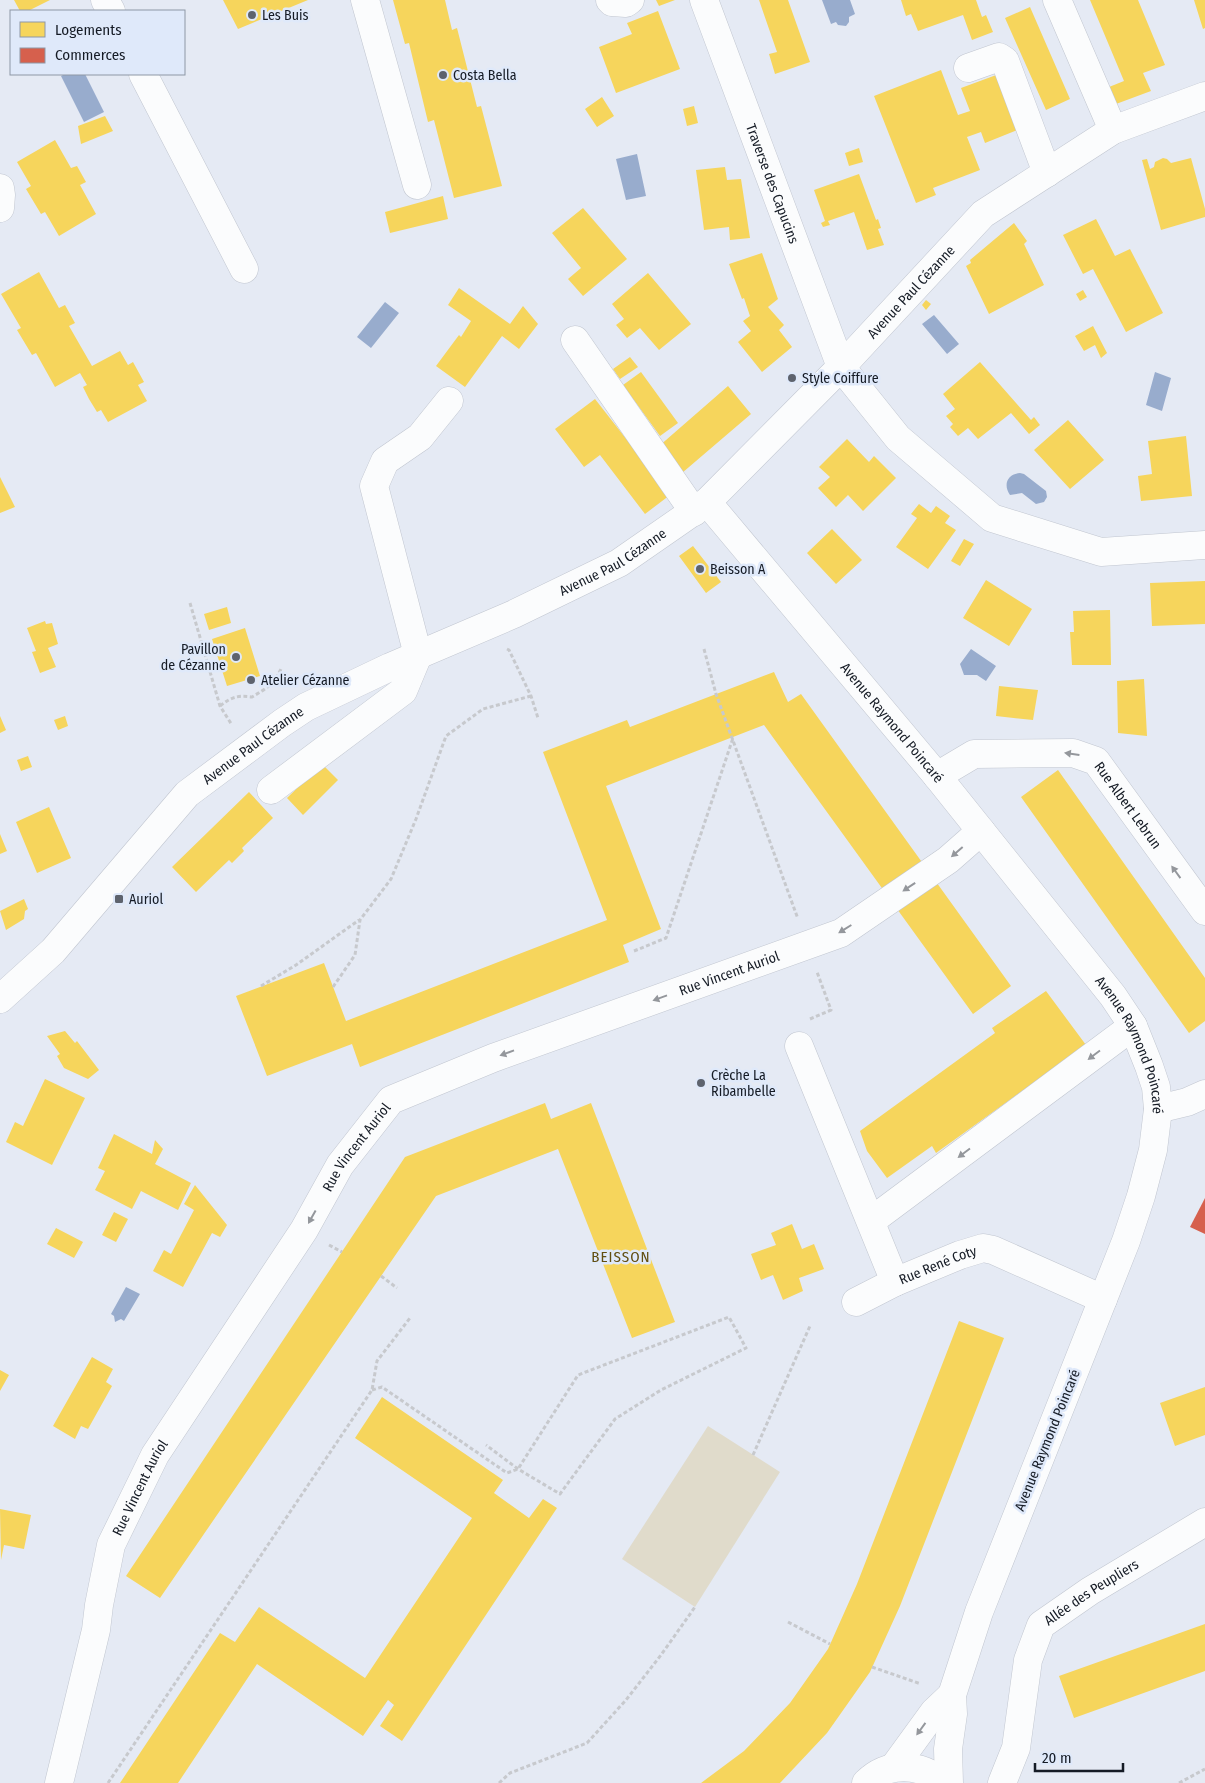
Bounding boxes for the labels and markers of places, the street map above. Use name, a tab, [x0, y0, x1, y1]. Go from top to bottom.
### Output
place label: Les Buis	[262, 7, 309, 24]
marker: Les Buis	[246, 9, 258, 21]
place label: Costa Bella	[453, 67, 517, 84]
marker: Costa Bella	[437, 69, 449, 81]
place label: Style Coiffure	[802, 370, 879, 387]
marker: Style Coiffure	[786, 372, 798, 384]
place label: Beisson A	[710, 561, 766, 578]
marker: Beisson A	[694, 563, 706, 575]
place label: Pavillon de Cézanne	[161, 641, 226, 674]
marker: Pavillon de Cézanne	[230, 651, 242, 663]
place label: Atelier Cézanne	[261, 672, 350, 689]
marker: Atelier Cézanne	[245, 674, 257, 686]
place label: Auriol	[129, 891, 163, 908]
marker: Auriol	[113, 893, 125, 905]
place label: Crèche La Ribambelle	[711, 1067, 776, 1100]
marker: Crèche La Ribambelle	[695, 1077, 707, 1089]

